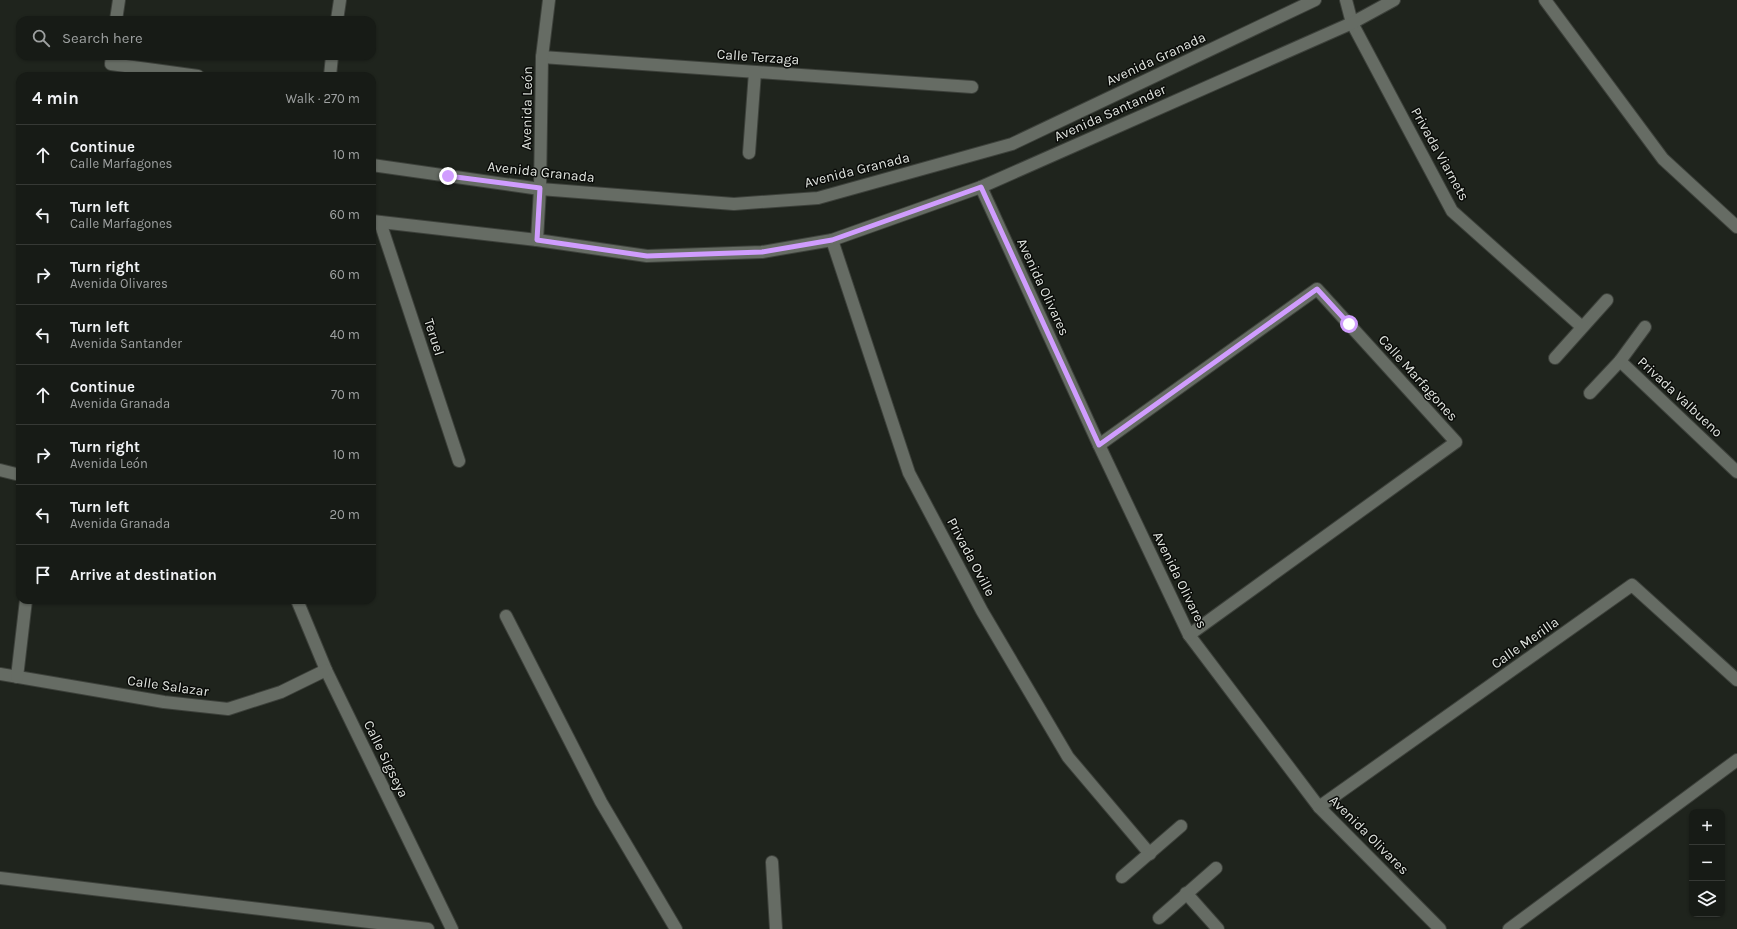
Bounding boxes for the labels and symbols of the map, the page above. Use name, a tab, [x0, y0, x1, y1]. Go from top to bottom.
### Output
street label: Avenida Granada	[1104, 29, 1208, 89]
street label: Calle Terzaga	[716, 46, 800, 68]
street label: Avenida León	[518, 66, 536, 150]
street label: Avenida Santander	[1052, 80, 1169, 145]
street label: Privada Viarnets	[1407, 104, 1473, 204]
street label: Avenida Granada	[803, 149, 911, 191]
street label: Avenida Granada	[486, 158, 596, 186]
route end	[439, 167, 457, 185]
street label: Avenida Olivares	[1013, 236, 1073, 338]
route start	[1340, 315, 1358, 333]
street label: Teruel	[420, 316, 448, 358]
street label: Calle Marfagones	[1375, 331, 1461, 425]
street label: Privada Valbueno	[1634, 353, 1726, 441]
street label: Privada Oville	[943, 515, 999, 599]
street label: Avenida Olivares	[1149, 529, 1211, 631]
street label: Calle Merilla	[1488, 614, 1562, 672]
street label: Calle Salazar	[126, 672, 211, 700]
street label: Calle Sigseya	[360, 718, 412, 800]
street label: Avenida Olivares	[1326, 792, 1412, 878]

